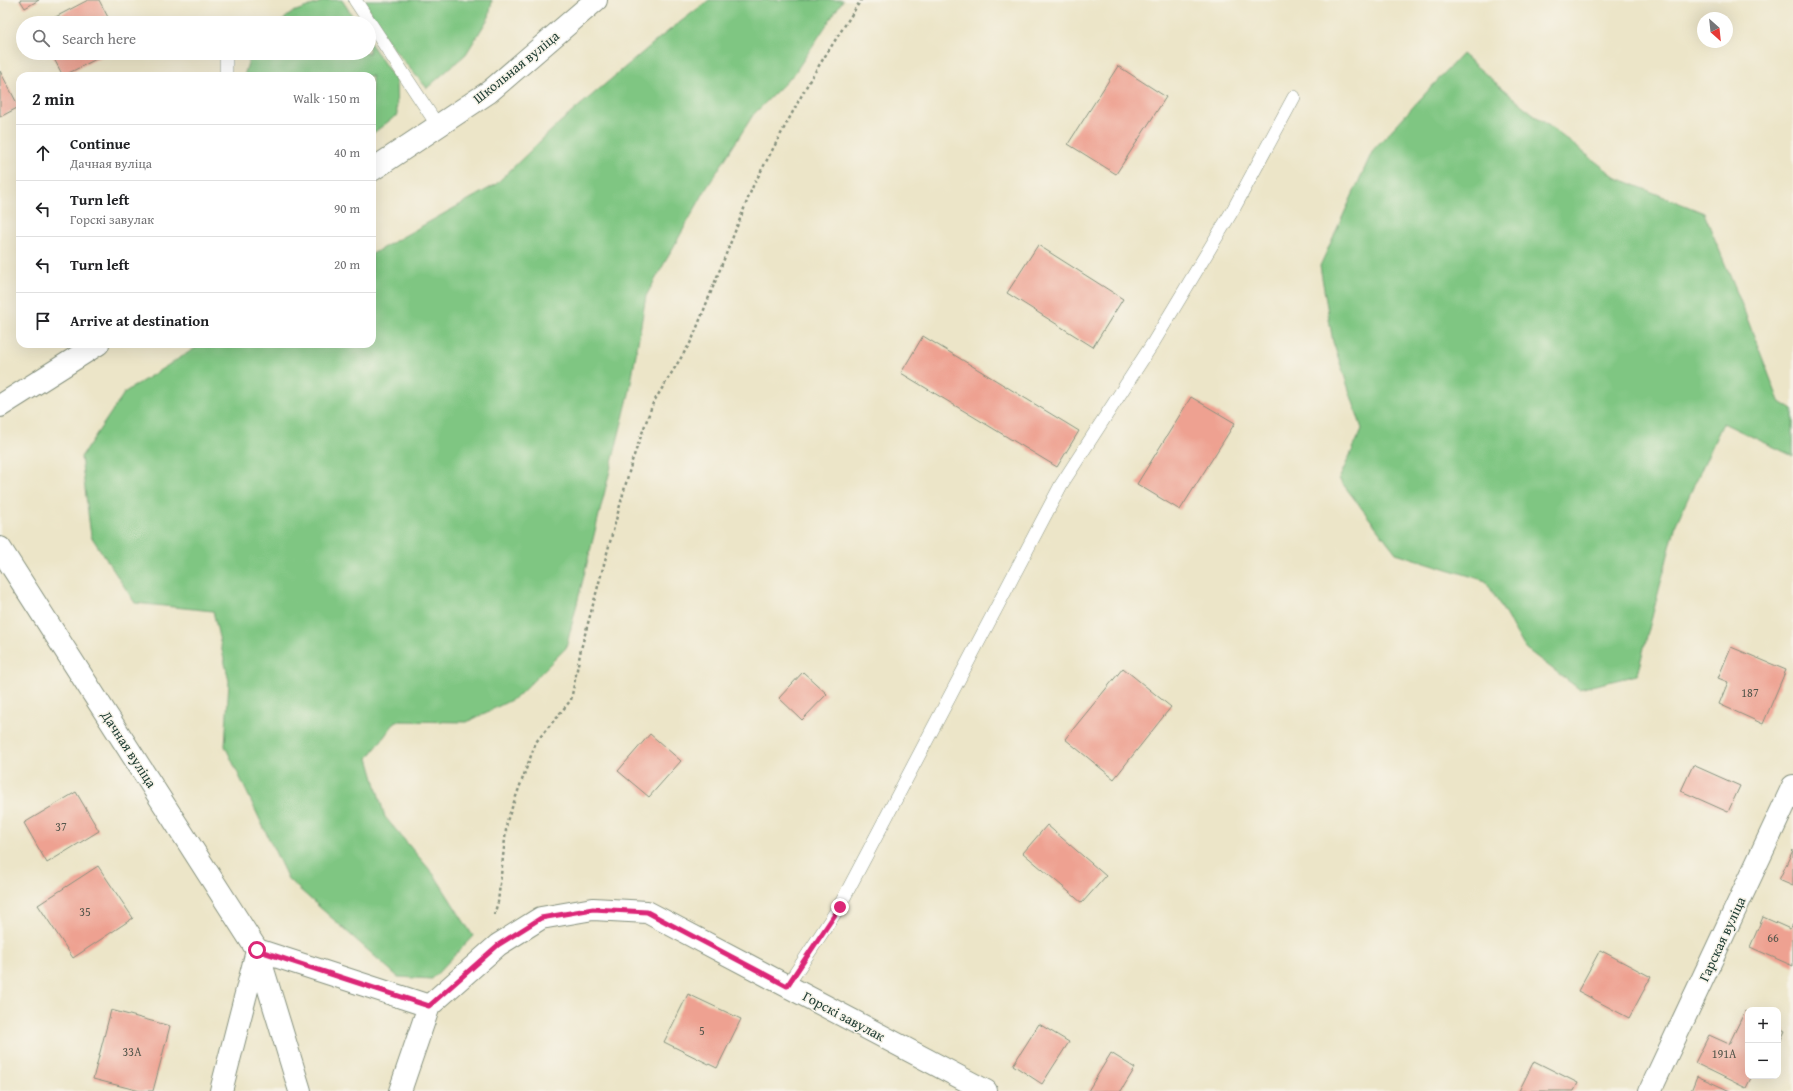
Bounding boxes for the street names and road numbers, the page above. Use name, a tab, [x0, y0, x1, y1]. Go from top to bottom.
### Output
street label: Школьная вуліца	[469, 26, 564, 108]
street label: Дачная вуліца	[96, 706, 162, 792]
street label: Гарская вуліца	[1694, 893, 1751, 985]
street label: Горскі завулак	[799, 986, 889, 1046]

